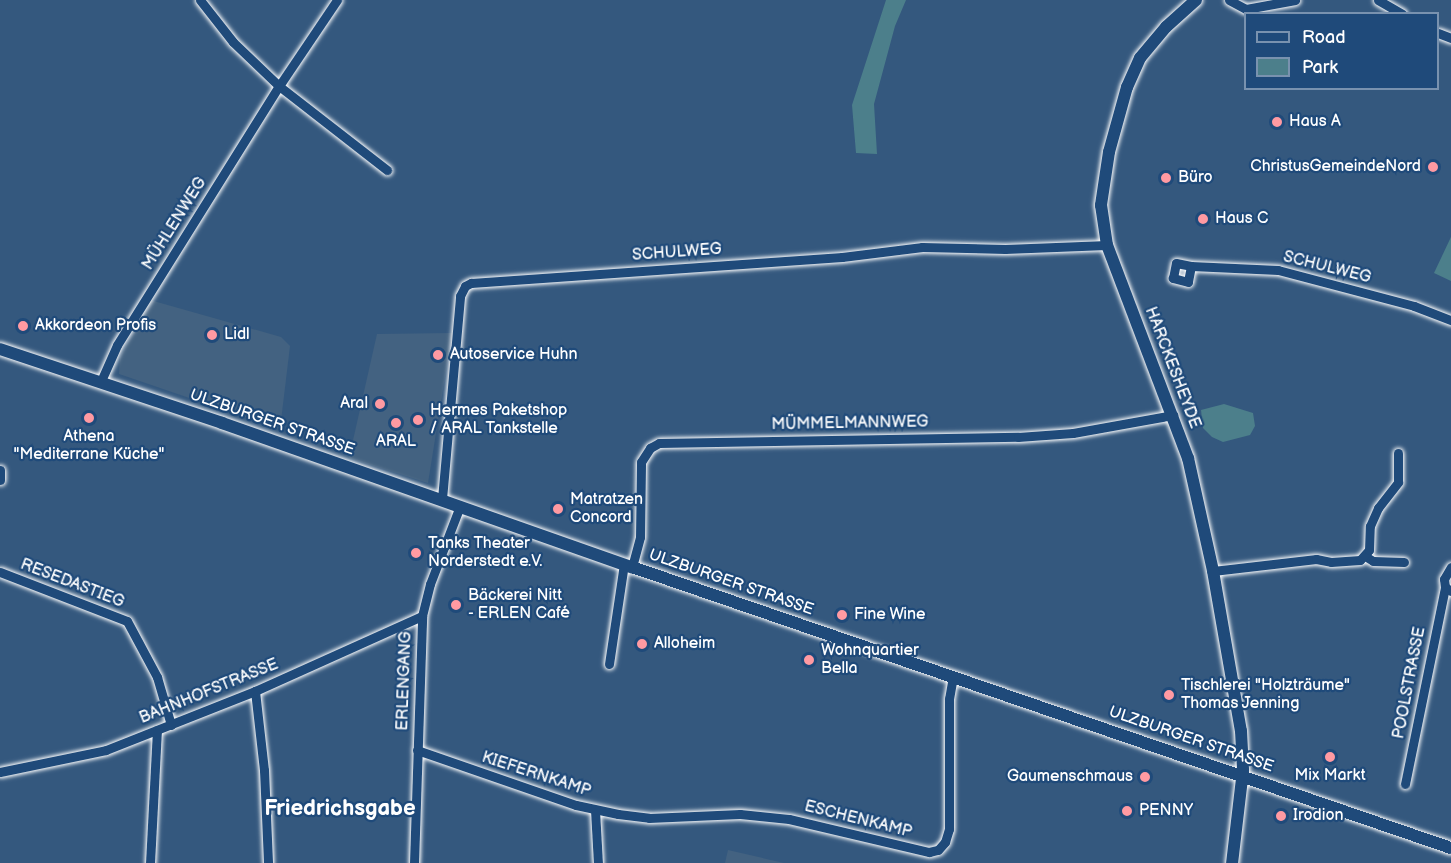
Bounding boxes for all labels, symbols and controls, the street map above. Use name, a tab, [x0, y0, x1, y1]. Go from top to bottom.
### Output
legend	[1244, 12, 1439, 90]
text: Road	[1302, 27, 1346, 48]
text: Park	[1302, 57, 1338, 78]
place label: Haus A	[1289, 112, 1341, 132]
marker: Haus A	[1270, 115, 1284, 129]
place label: ChristusGemeindeNord	[1250, 157, 1421, 177]
marker: ChristusGemeindeNord	[1426, 160, 1440, 174]
place label: Büro	[1178, 168, 1213, 188]
marker: Büro	[1159, 171, 1173, 185]
street label: MÜHLENWEG	[139, 174, 211, 274]
place label: Haus C	[1215, 209, 1268, 229]
marker: Haus C	[1196, 212, 1210, 226]
street label: SCHULWEG	[632, 240, 722, 266]
street label: SCHULWEG	[1281, 248, 1373, 288]
street label: HARCKESHEYDE	[1140, 305, 1204, 431]
place label: Akkordeon Profis	[35, 316, 156, 336]
marker: Akkordeon Profis	[16, 319, 30, 333]
place label: Lidl	[224, 325, 250, 345]
marker: Lidl	[205, 328, 219, 342]
place label: Autoservice Huhn	[450, 345, 577, 365]
marker: Autoservice Huhn	[431, 348, 445, 362]
street label: ULZBURGER STRASSE	[187, 386, 357, 460]
place label: Aral	[340, 394, 368, 414]
marker: Aral	[373, 397, 387, 411]
place label: Hermes Paketshop / ARAL Tankstelle	[430, 401, 567, 439]
marker: Athena "Mediterrane Küche"	[82, 411, 96, 425]
marker: Hermes Paketshop / ARAL Tankstelle	[411, 413, 425, 427]
street label: MÜMMELMANNWEG	[771, 413, 929, 435]
marker: ARAL	[389, 416, 403, 430]
place label: Athena "Mediterrane Küche"	[13, 427, 165, 465]
place label: ARAL	[376, 432, 416, 452]
place label: Matratzen Concord	[570, 490, 643, 528]
marker: Matratzen Concord	[551, 502, 565, 516]
place label: Tanks Theater Norderstedt e.V.	[428, 534, 542, 572]
marker: Tanks Theater Norderstedt e.V.	[409, 546, 423, 560]
street label: ULZBURGER STRASSE	[646, 546, 816, 620]
street label: RESEDASTIEG	[17, 555, 127, 613]
place label: Bäckerei Nitt - ERLEN Café	[468, 586, 571, 624]
marker: Bäckerei Nitt - ERLEN Café	[449, 598, 463, 612]
place label: Fine Wine	[854, 605, 926, 625]
marker: Fine Wine	[835, 608, 849, 622]
street label: POOLSTRASSE	[1390, 625, 1430, 741]
street label: ERLENGANG	[394, 631, 416, 731]
place label: Alloheim	[654, 634, 715, 654]
marker: Alloheim	[635, 637, 649, 651]
place label: Wohnquartier Bella	[821, 641, 919, 679]
marker: Wohnquartier Bella	[802, 653, 816, 667]
street label: BAHNHOFSTRASSE	[137, 655, 281, 729]
place label: Tischlerei "Holzträume" Thomas Jenning	[1181, 676, 1350, 714]
marker: Tischlerei "Holzträume" Thomas Jenning	[1162, 688, 1176, 702]
street label: ULZBURGER STRASSE	[1106, 703, 1276, 777]
street label: KIEFERNKAMP	[479, 748, 593, 802]
marker: Mix Markt	[1323, 750, 1337, 764]
place label: Mix Markt	[1294, 766, 1366, 786]
place label: Gaumenschmaus	[1007, 767, 1133, 787]
marker: Gaumenschmaus	[1138, 770, 1152, 784]
district label: Friedrichsgabe	[264, 796, 416, 822]
street label: ESCHENKAMP	[802, 797, 914, 843]
place label: PENNY	[1139, 801, 1193, 821]
marker: PENNY	[1120, 804, 1134, 818]
place label: Irodion	[1293, 806, 1344, 826]
marker: Irodion	[1274, 809, 1288, 823]

